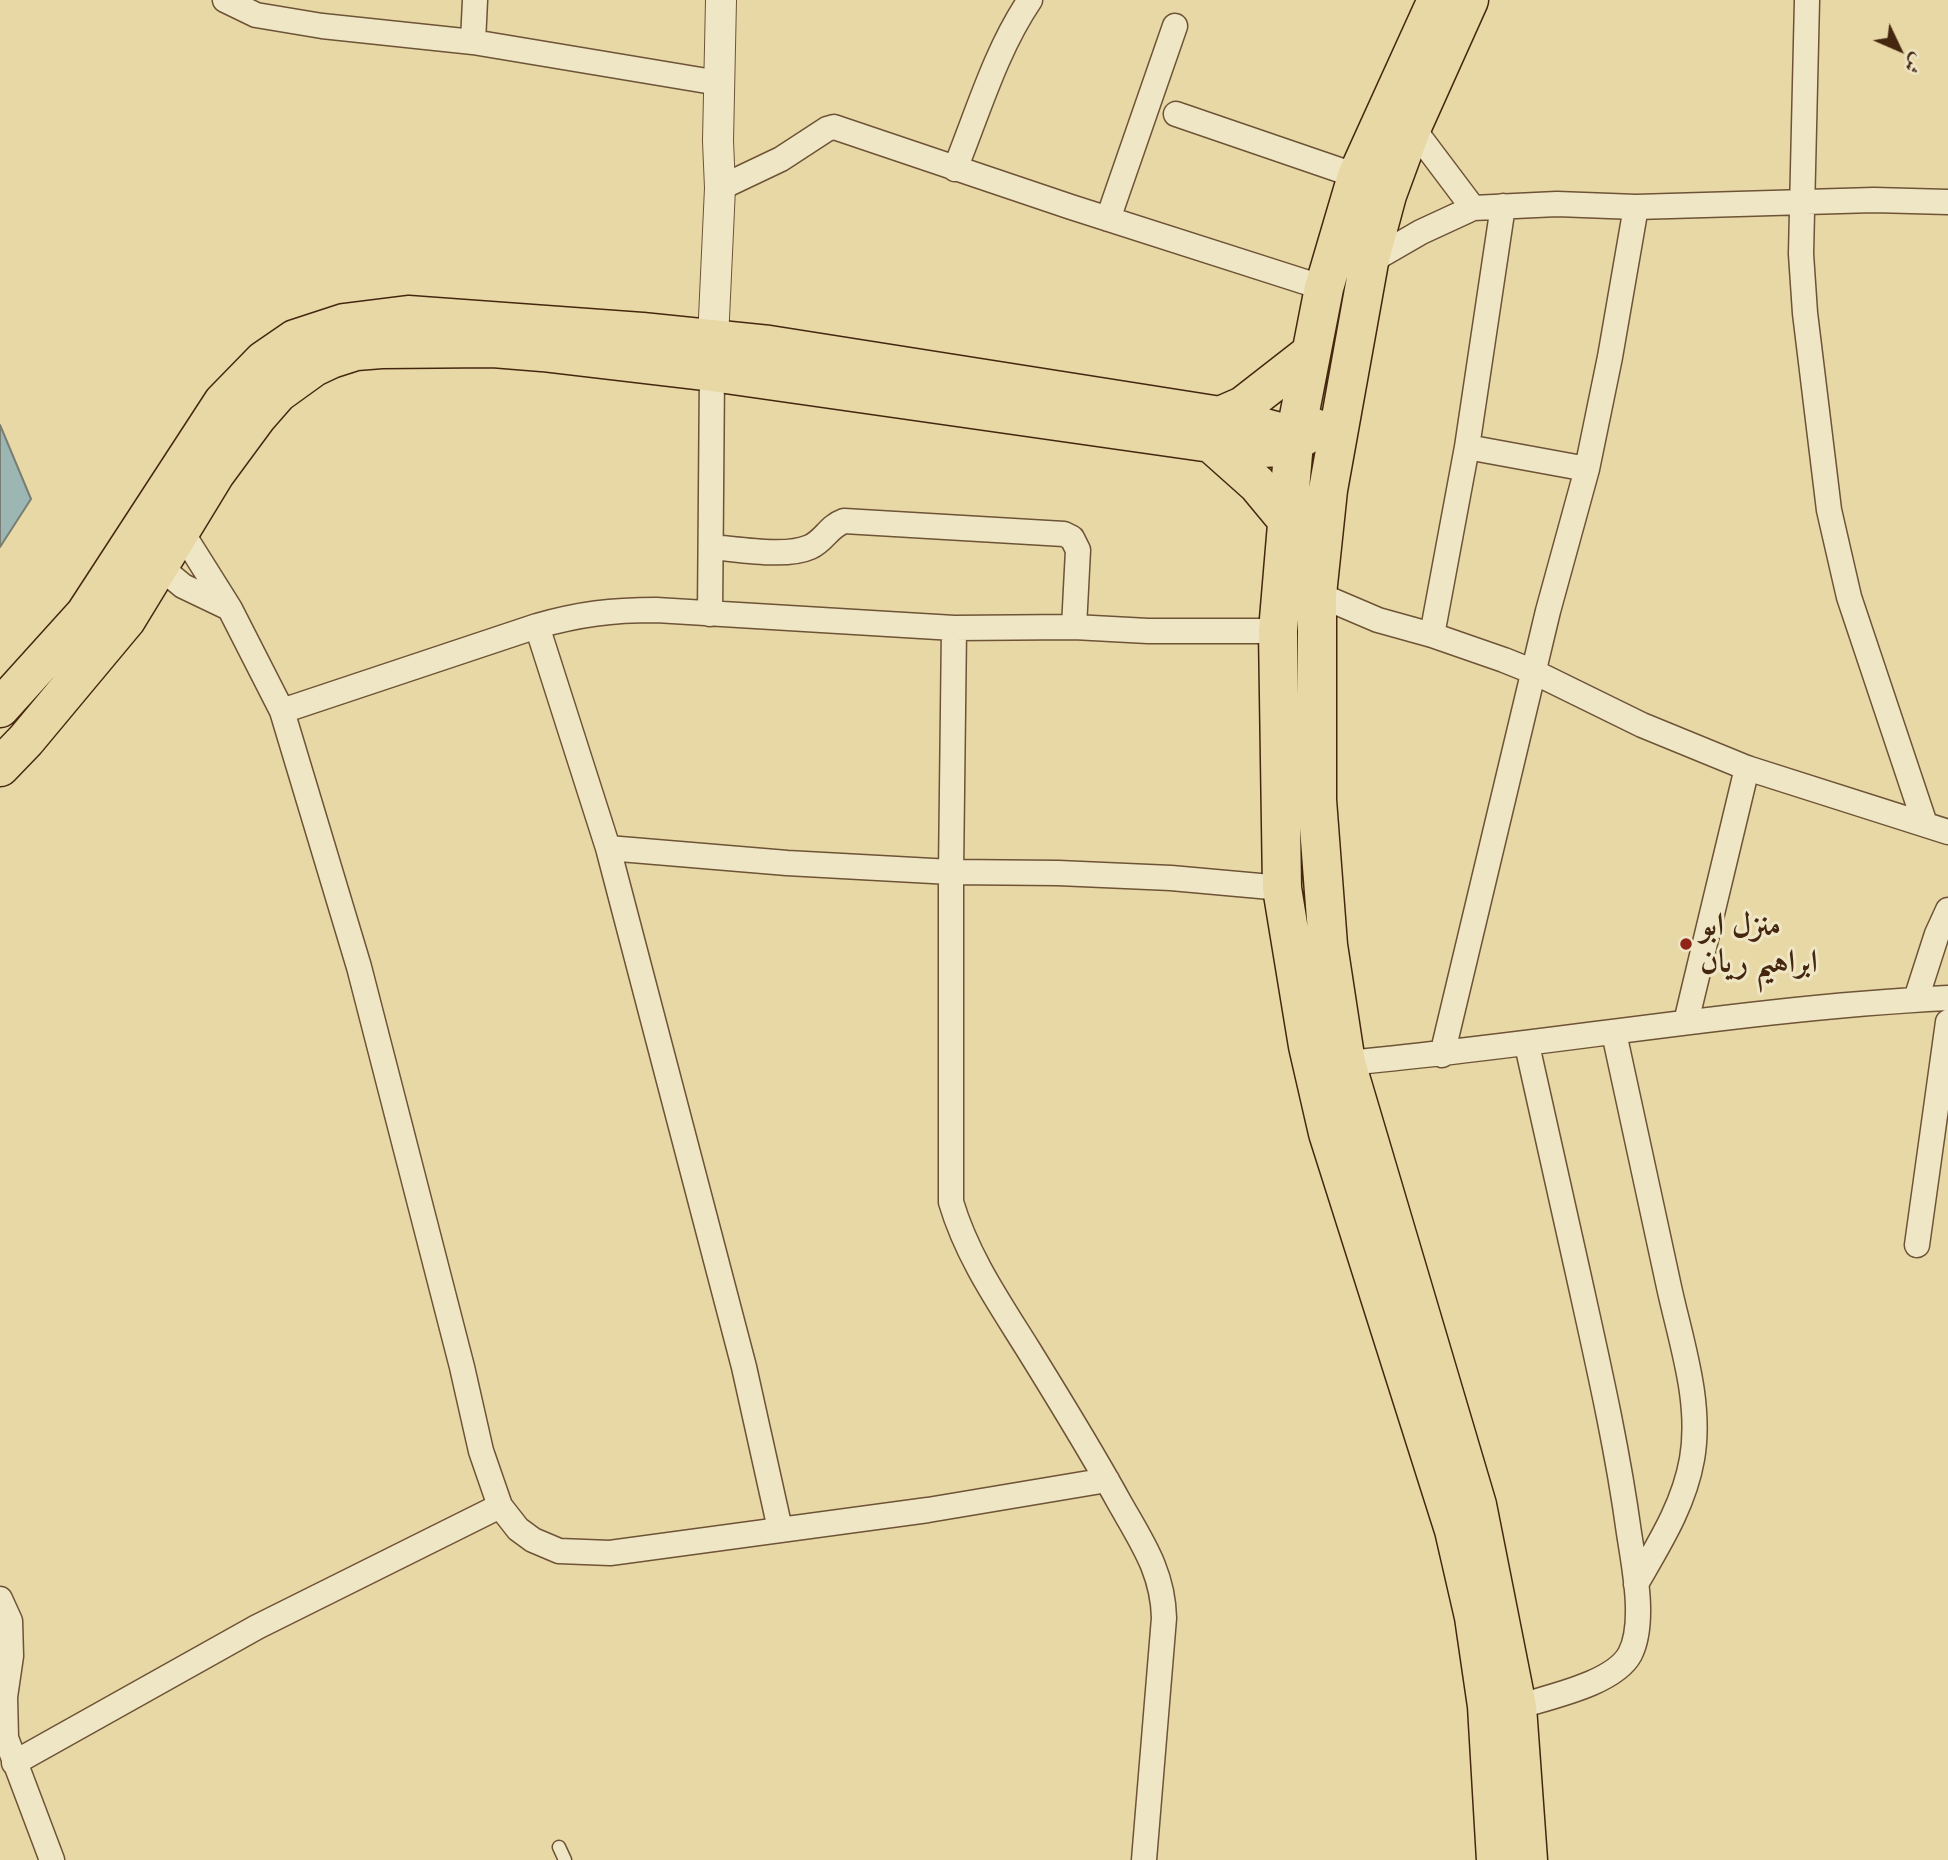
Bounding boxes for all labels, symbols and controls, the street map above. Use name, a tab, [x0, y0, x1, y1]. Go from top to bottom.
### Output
north arrow	[1864, 14, 1934, 84]
text: ش	[1899, 48, 1930, 79]
place label: منزل ابو ابراهيم ريان	[1700, 907, 1818, 982]
marker: منزل ابو ابراهيم ريان	[1678, 936, 1694, 952]

